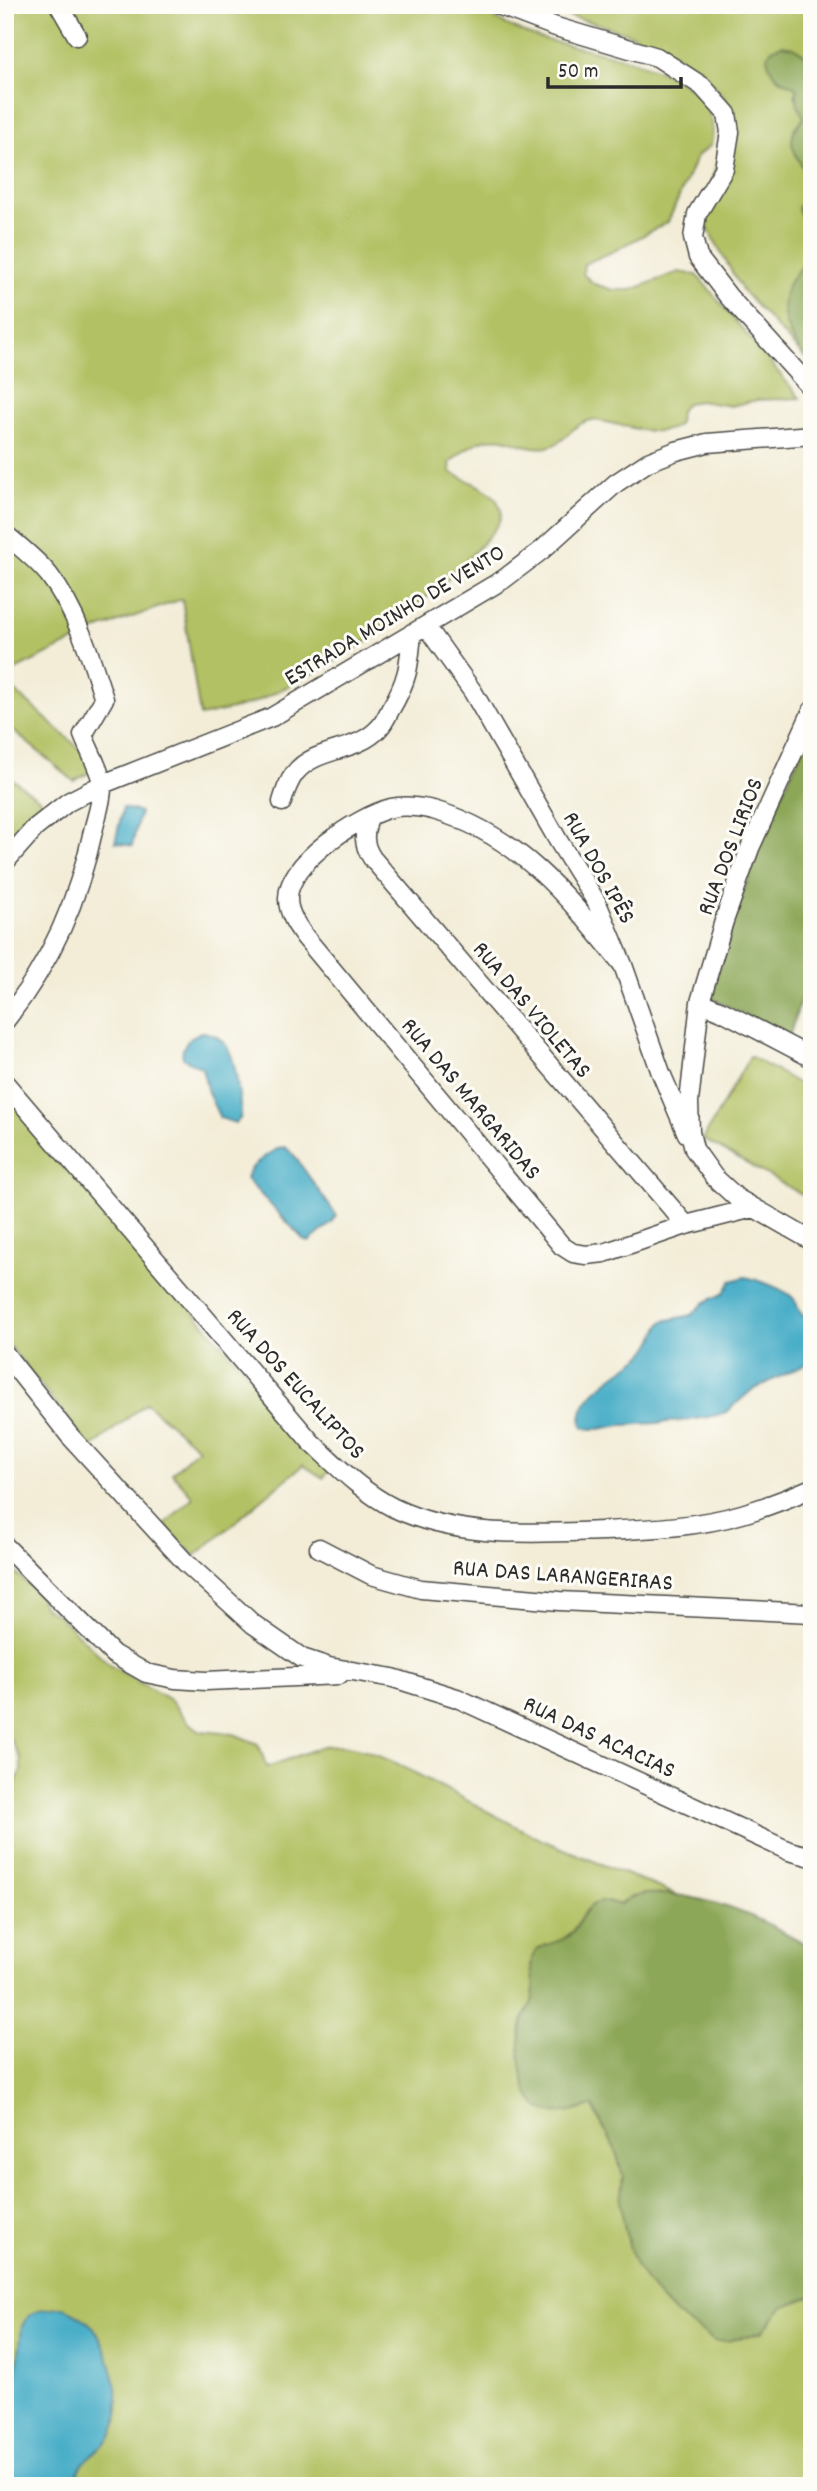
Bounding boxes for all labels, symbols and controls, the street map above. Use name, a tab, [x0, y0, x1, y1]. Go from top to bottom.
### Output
scale bar	[548, 46, 680, 90]
text: 50 m	[558, 58, 598, 88]
street label: ESTRADA MOINHO DE VENTO	[279, 537, 512, 696]
street label: RUA DOS LIRIOS	[690, 773, 774, 921]
street label: RUA DOS IPÊS	[552, 806, 642, 931]
street label: RUA DAS VIOLETAS	[463, 935, 598, 1087]
street label: RUA DAS MARGARIDAS	[392, 1011, 548, 1189]
street label: RUA DOS EUCALIPTOS	[217, 1302, 372, 1468]
street label: RUA DAS LARANGERIRAS	[452, 1552, 674, 1602]
street label: RUA DAS ACACIAS	[517, 1689, 680, 1789]

